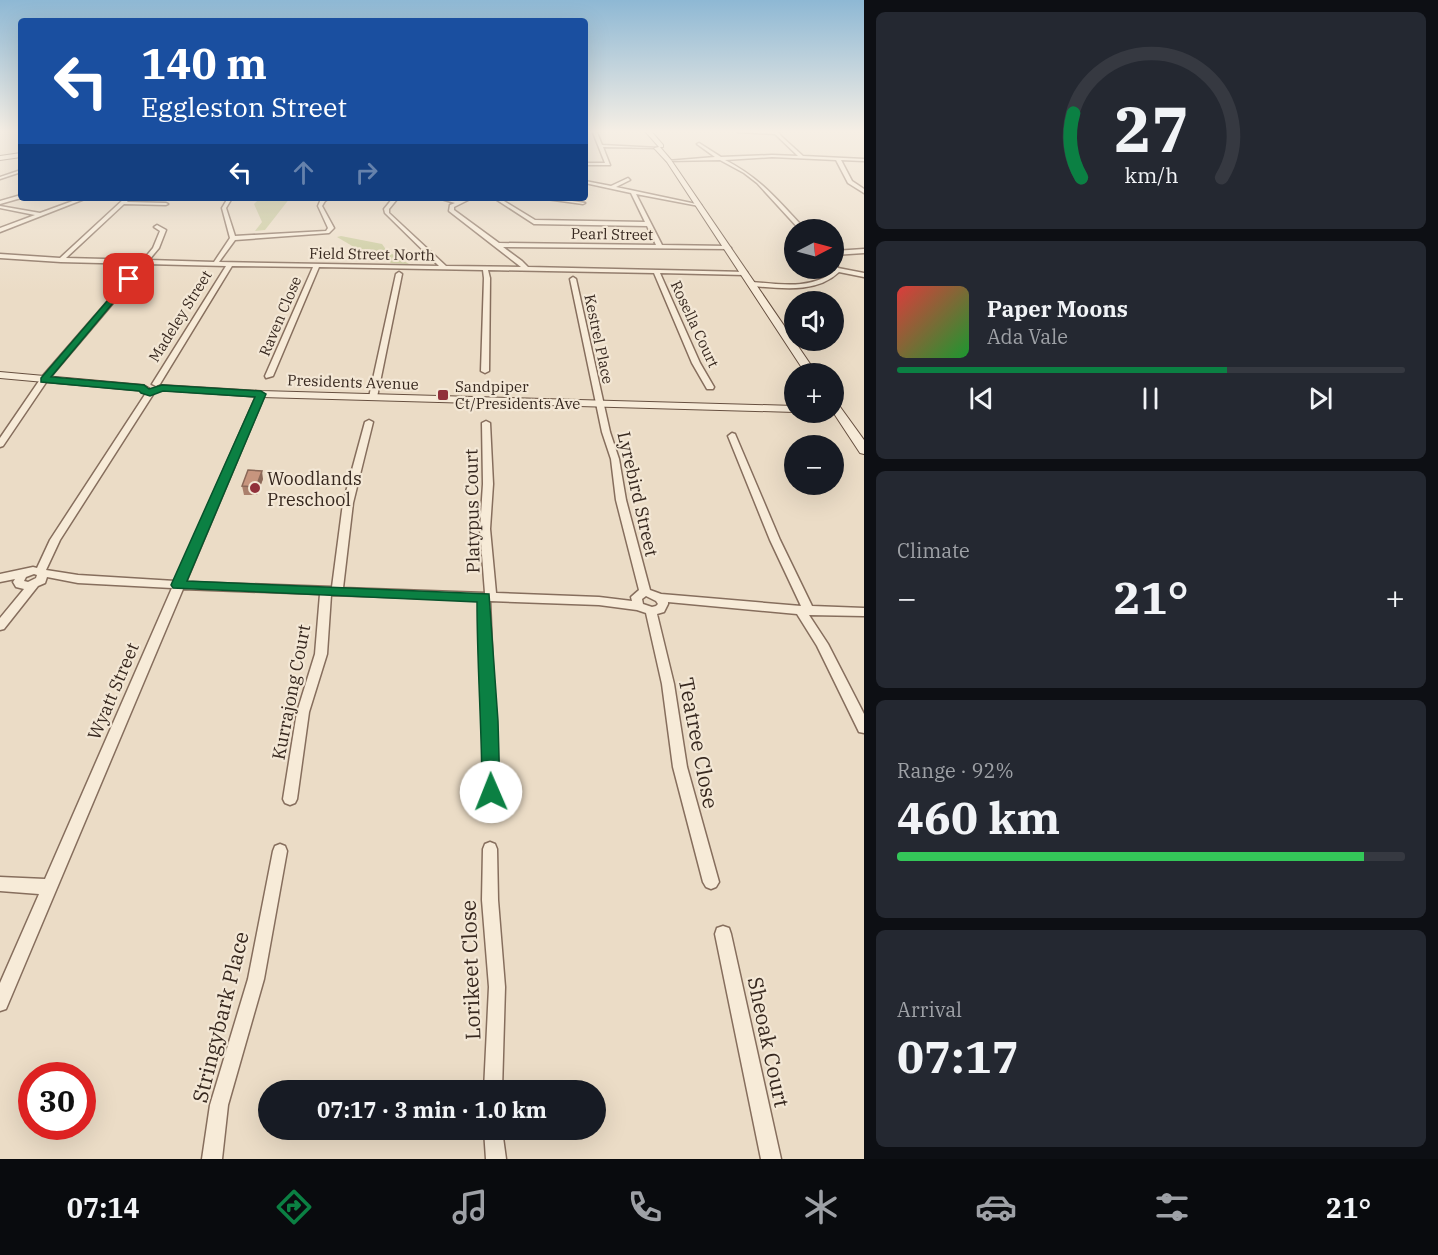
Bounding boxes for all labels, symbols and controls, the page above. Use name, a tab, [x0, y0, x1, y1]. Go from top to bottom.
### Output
text: 140 m	[141, 36, 267, 91]
icon: left	[42, 42, 120, 120]
text: 27	[1114, 88, 1188, 169]
text: Eggleston Street	[141, 89, 347, 124]
icon: left	[224, 156, 257, 189]
icon: ahead	[287, 156, 320, 189]
icon: right	[350, 156, 383, 189]
text: km/h	[1124, 161, 1178, 189]
north arrow	[784, 219, 844, 279]
map controls	[784, 219, 844, 495]
street label: Pearl Street	[571, 224, 653, 244]
street label: Field Street North	[309, 243, 435, 265]
pin	[103, 253, 154, 304]
icon: arrive	[112, 262, 145, 295]
street label: Madeley Street	[144, 267, 216, 365]
street label: Raven Close	[255, 273, 305, 359]
street label: Rosella Court	[667, 277, 723, 371]
button: sound	[784, 291, 844, 351]
street label: Kestrel Place	[580, 292, 618, 386]
text: Paper Moons	[987, 294, 1128, 323]
text: Ada Vale	[987, 323, 1068, 350]
button: +	[784, 363, 844, 423]
street label: Presidents Avenue	[287, 370, 419, 394]
place label: Sandpiper Ct/Presidents Ave	[455, 377, 580, 413]
icon: previous	[965, 382, 998, 415]
icon: pause	[1134, 382, 1167, 415]
icon: next	[1304, 382, 1337, 415]
marker: Sandpiper Ct/Presidents Ave	[436, 388, 450, 402]
street label: Lyrebird Street	[612, 429, 664, 559]
button: −	[784, 435, 844, 495]
street label: Platypus Court	[459, 448, 485, 574]
place label: Woodlands Preschool	[267, 467, 362, 511]
marker: Woodlands Preschool	[248, 481, 262, 495]
text: Climate	[897, 537, 970, 564]
text: 21°	[1113, 568, 1189, 626]
text: −	[897, 576, 917, 619]
text: +	[1385, 576, 1405, 619]
street label: Kurrajong Court	[267, 622, 315, 762]
street label: Wyatt Street	[82, 639, 144, 743]
street label: Teatree Close	[673, 675, 725, 811]
text: Range · 92%	[897, 757, 1014, 784]
position arrow	[459, 760, 523, 824]
text: 460 km	[897, 788, 1060, 846]
street label: Lorikeet Close	[454, 899, 486, 1041]
street label: Stringybark Place	[185, 929, 255, 1105]
street label: Sheoak Court	[742, 974, 796, 1110]
text: Arrival	[897, 996, 962, 1023]
text: 07:17	[897, 1027, 1019, 1085]
speed limit sign: 30	[18, 1062, 96, 1140]
text: 07:17 · 3 min · 1.0 km	[317, 1095, 547, 1124]
icon: directions	[273, 1186, 315, 1228]
icon: music	[449, 1186, 491, 1228]
icon: phone	[624, 1186, 666, 1228]
icon: climate	[800, 1186, 842, 1228]
icon: car	[975, 1186, 1017, 1228]
icon: filters	[1151, 1186, 1193, 1228]
text: 07:14	[67, 1190, 140, 1225]
text: 21°	[1326, 1190, 1371, 1225]

